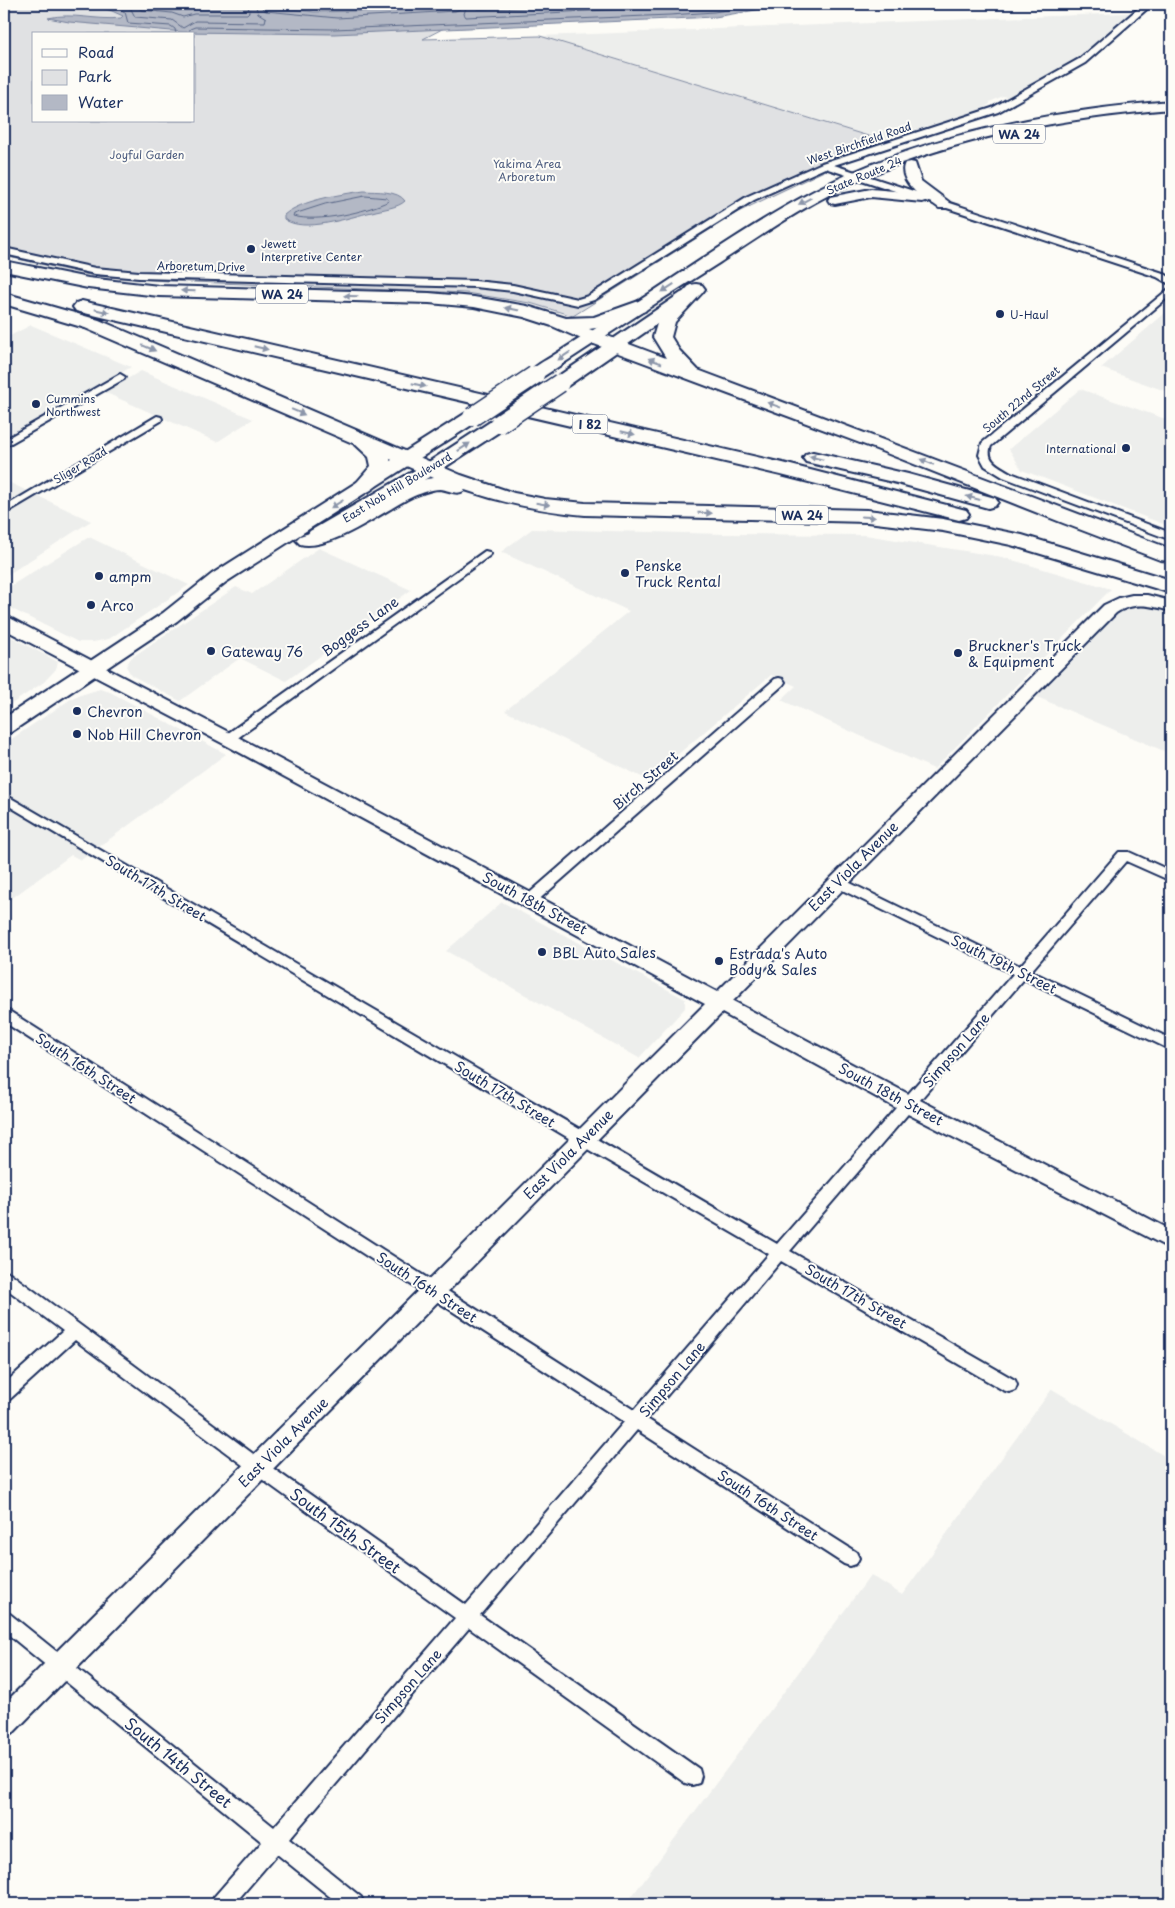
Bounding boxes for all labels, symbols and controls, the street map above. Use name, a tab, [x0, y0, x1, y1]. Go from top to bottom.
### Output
legend	[32, 32, 195, 122]
text: Road	[78, 40, 114, 63]
text: Park	[78, 64, 112, 87]
text: Water	[78, 90, 123, 113]
street label: West Birchfield Road	[805, 117, 913, 169]
road number: WA 24	[993, 125, 1045, 144]
park label: Joyful Garden	[110, 146, 184, 163]
street label: State Route 24	[824, 151, 904, 199]
park label: Yakima Area Arboretum	[493, 155, 561, 185]
one-way arrow	[799, 197, 812, 206]
place label: Jewett Interpretive Center	[261, 235, 363, 265]
marker: Jewett Interpretive Center	[245, 243, 257, 255]
street label: Arboretum Drive	[157, 257, 246, 275]
road number: WA 24	[256, 284, 308, 304]
one-way arrow	[661, 284, 675, 293]
one-way arrow	[180, 287, 196, 295]
one-way arrow	[342, 292, 358, 300]
one-way arrow	[504, 304, 520, 312]
place label: U-Haul	[1010, 306, 1049, 323]
one-way arrow	[95, 307, 110, 315]
marker: U-Haul	[994, 308, 1006, 320]
one-way arrow	[253, 344, 268, 352]
one-way arrow	[142, 345, 156, 353]
one-way arrow	[557, 351, 571, 361]
one-way arrow	[648, 356, 662, 364]
street label: South 22nd Street	[979, 361, 1064, 436]
one-way arrow	[411, 381, 427, 389]
place label: Cummins Northwest	[46, 390, 101, 420]
marker: Cummins Northwest	[30, 398, 42, 410]
one-way arrow	[767, 401, 782, 408]
one-way arrow	[291, 408, 306, 416]
road number: I 82	[572, 414, 608, 434]
one-way arrow	[621, 429, 636, 437]
place label: International	[1046, 440, 1116, 457]
street label: Sliger Road	[50, 442, 111, 488]
one-way arrow	[458, 442, 471, 452]
marker: International	[1120, 442, 1132, 454]
street label: East Nob Hill Boulevard	[339, 447, 455, 526]
one-way arrow	[808, 454, 823, 462]
one-way arrow	[919, 458, 934, 465]
one-way arrow	[966, 494, 981, 502]
one-way arrow	[330, 499, 343, 509]
one-way arrow	[536, 501, 552, 509]
road number: WA 24	[776, 506, 828, 524]
one-way arrow	[698, 509, 714, 517]
one-way arrow	[860, 513, 876, 521]
place label: Penske Truck Rental	[635, 555, 721, 592]
place label: ampm	[109, 566, 152, 587]
marker: Penske Truck Rental	[619, 567, 631, 579]
marker: ampm	[93, 570, 105, 582]
street label: Boggess Lane	[317, 591, 403, 661]
place label: Arco	[101, 595, 134, 616]
marker: Arco	[85, 599, 97, 611]
place label: Bruckner's Truck & Equipment	[968, 635, 1082, 672]
place label: Gateway 76	[221, 641, 303, 662]
marker: Gateway 76	[205, 645, 217, 657]
marker: Bruckner's Truck & Equipment	[952, 647, 964, 659]
place label: Chevron	[87, 701, 143, 722]
marker: Chevron	[71, 705, 83, 717]
place label: Nob Hill Chevron	[87, 724, 201, 745]
marker: Nob Hill Chevron	[71, 728, 83, 740]
street label: Birch Street	[607, 745, 683, 815]
street label: East Viola Avenue	[803, 816, 903, 916]
street label: South 17th Street	[102, 850, 211, 927]
street label: South 18th Street	[479, 866, 592, 940]
street label: South 19th Street	[948, 929, 1061, 999]
place label: BBL Auto Sales	[552, 942, 656, 963]
place label: Estrada's Auto Body & Sales	[729, 943, 828, 980]
marker: BBL Auto Sales	[536, 946, 548, 958]
marker: Estrada's Auto Body & Sales	[713, 955, 725, 967]
street label: Simpson Lane	[917, 1008, 995, 1092]
street label: South 16th Street	[32, 1028, 141, 1109]
street label: South 17th Street	[451, 1056, 560, 1133]
street label: South 18th Street	[835, 1057, 948, 1131]
street label: East Viola Avenue	[518, 1104, 618, 1204]
street label: South 16th Street	[373, 1247, 482, 1328]
street label: South 17th Street	[801, 1258, 911, 1334]
street label: Simpson Lane	[634, 1336, 710, 1421]
street label: East Viola Avenue	[233, 1392, 333, 1492]
street label: South 16th Street	[714, 1465, 823, 1546]
street label: South 15th Street	[285, 1481, 407, 1579]
street label: Simpson Lane	[369, 1644, 447, 1728]
street label: South 14th Street	[120, 1711, 238, 1813]

